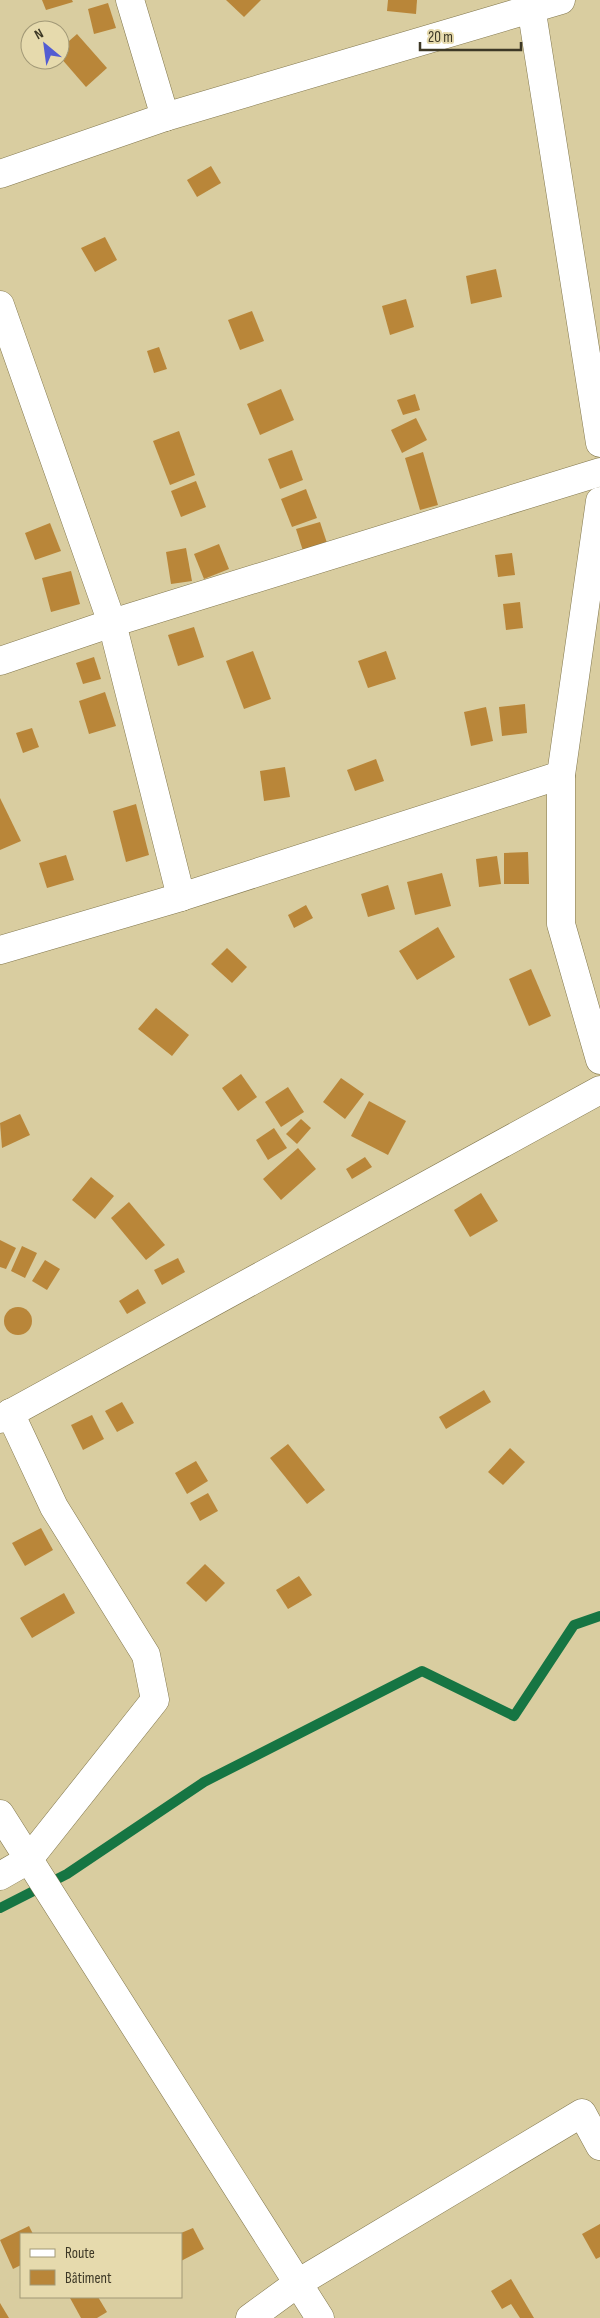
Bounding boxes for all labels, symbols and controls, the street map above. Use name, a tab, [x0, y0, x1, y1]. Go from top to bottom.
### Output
north arrow	[20, 20, 70, 70]
scale bar	[420, 20, 521, 52]
text: N	[32, 25, 46, 43]
text: 20 m	[428, 28, 453, 47]
legend	[20, 2233, 182, 2298]
text: Route	[65, 2244, 95, 2263]
text: Bâtiment	[65, 2269, 112, 2288]

